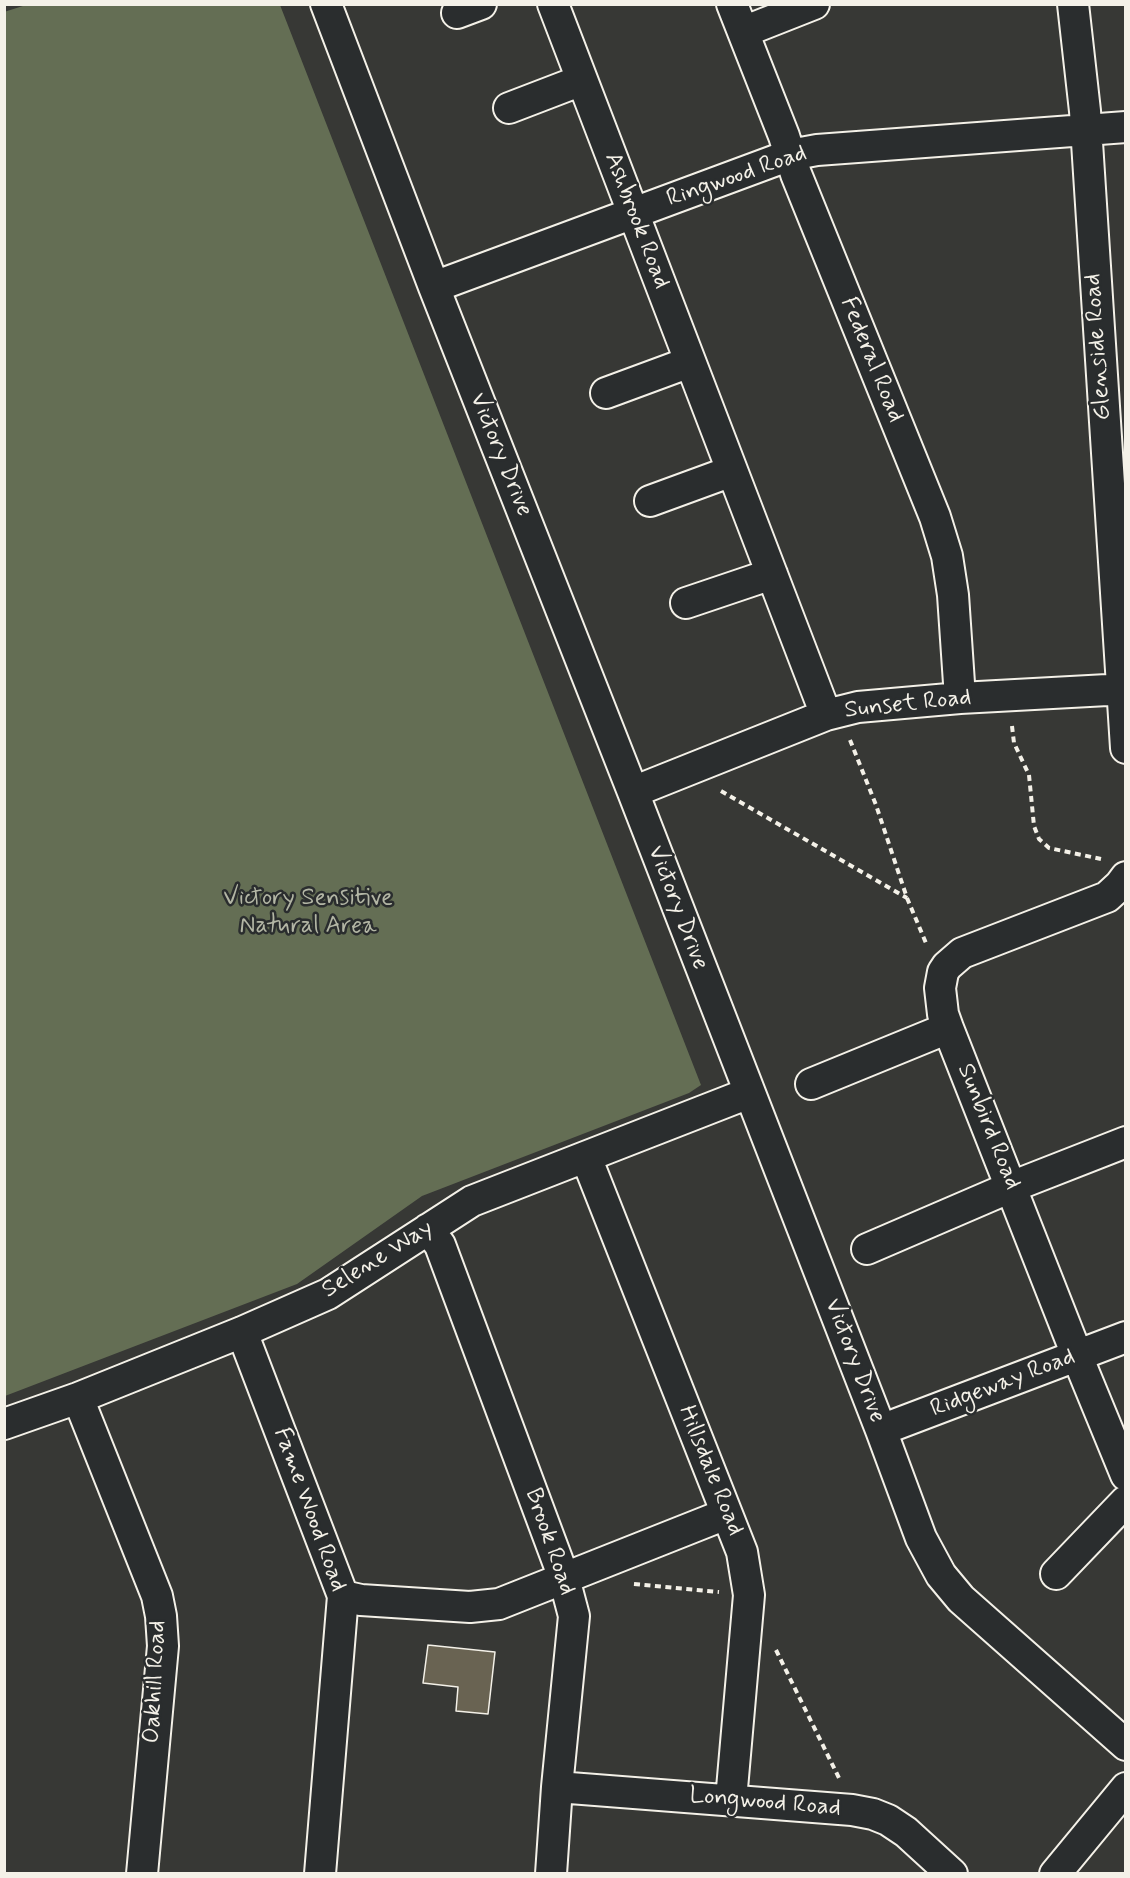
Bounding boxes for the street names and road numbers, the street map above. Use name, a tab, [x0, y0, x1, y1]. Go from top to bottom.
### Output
street label: Ringwood Road	[663, 140, 811, 214]
street label: Ashbrook Road	[597, 149, 675, 293]
street label: Glenside Road	[1080, 273, 1118, 421]
street label: Federal Road	[833, 293, 909, 427]
street label: Victory Drive	[462, 389, 538, 521]
street label: Sunset Road	[843, 684, 973, 726]
street label: Victory Drive	[640, 842, 714, 974]
street label: Sunbird Road	[950, 1060, 1026, 1194]
street label: Selene Way	[317, 1215, 439, 1305]
street label: Victory Drive	[817, 1295, 891, 1427]
street label: Ridgeway Road	[927, 1343, 1079, 1425]
street label: Hillsdale Road	[671, 1402, 749, 1540]
street label: Fame Wood Road	[266, 1424, 352, 1596]
street label: Brook Road	[517, 1485, 581, 1599]
street label: Oakhill Road	[138, 1620, 174, 1744]
street label: Longwood Road	[688, 1782, 842, 1824]

